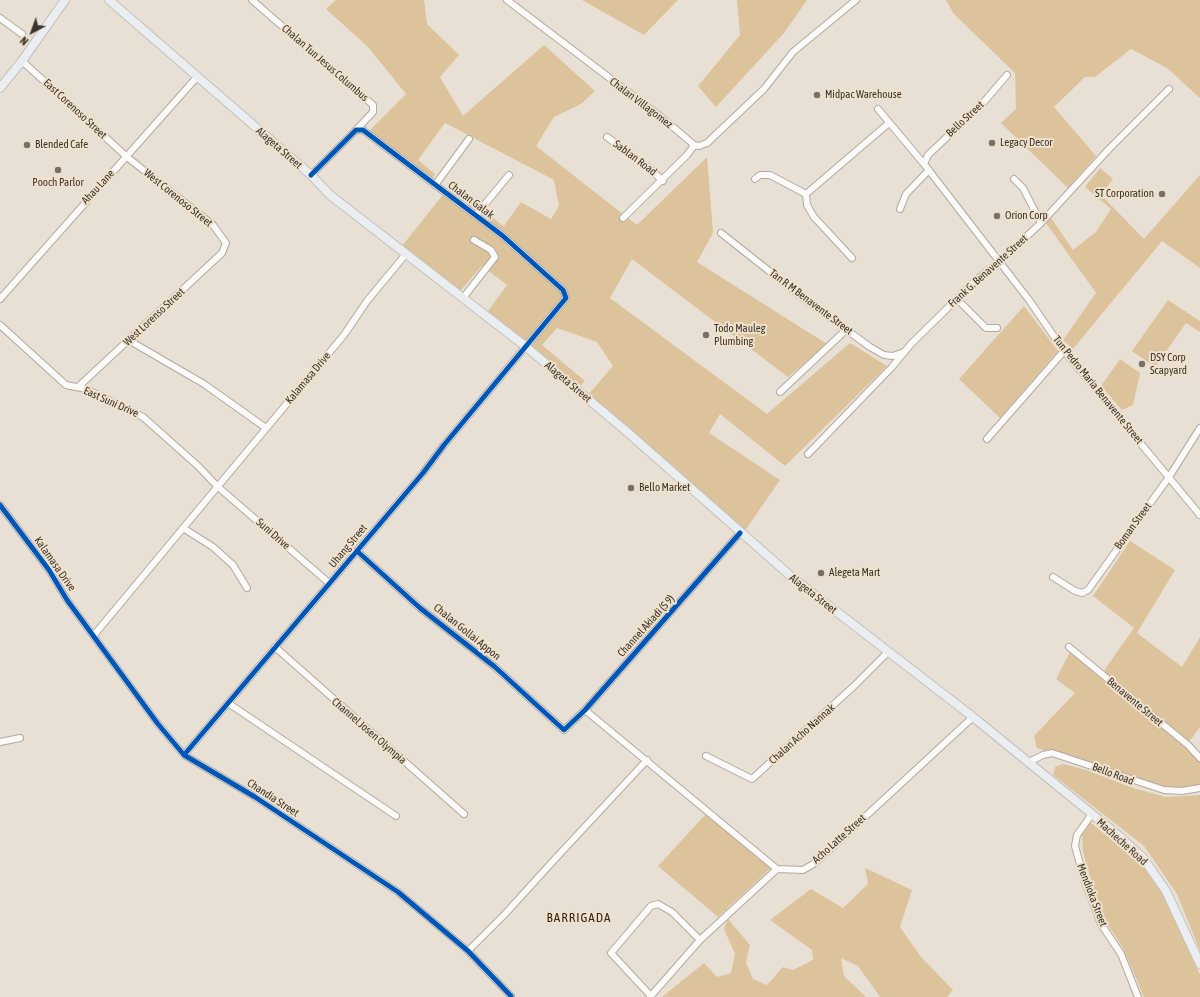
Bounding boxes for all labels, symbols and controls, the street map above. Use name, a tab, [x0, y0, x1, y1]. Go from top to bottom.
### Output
north arrow	[12, 12, 52, 52]
street label: Chalan Tun Jesus Columbus	[279, 22, 371, 104]
text: N	[18, 34, 31, 48]
street label: Chalan Villagomez	[607, 75, 675, 131]
street label: East Corenoso Street	[41, 76, 109, 142]
place label: Midpac Warehouse	[825, 88, 902, 102]
marker: Midpac Warehouse	[812, 90, 822, 100]
street label: Bello Street	[943, 98, 987, 140]
street label: Alageta Street	[253, 124, 305, 172]
place label: Legacy Decor	[1000, 136, 1053, 150]
street label: Sablan Road	[611, 137, 659, 179]
place label: Blended Cafe	[35, 138, 88, 152]
marker: Legacy Decor	[987, 138, 997, 148]
marker: Blended Cafe	[22, 140, 32, 150]
marker: Pooch Parlor	[53, 165, 63, 175]
street label: West Corenoso Street	[141, 166, 215, 230]
street label: Ahau Lane	[79, 167, 117, 207]
place label: Pooch Parlor	[32, 176, 84, 190]
street label: Chalan Galak	[445, 178, 497, 222]
place label: ST Corporation	[1095, 187, 1154, 201]
marker: ST Corporation	[1157, 189, 1167, 199]
place label: Orion Corp	[1005, 209, 1048, 223]
marker: Orion Corp	[992, 211, 1002, 221]
street label: Frank G. Benavente Street	[946, 232, 1030, 310]
street label: Tan R M Benavente Street	[767, 266, 855, 338]
street label: West Lorenso Street	[121, 285, 187, 349]
place label: Todo Mauleg Plumbing	[714, 322, 766, 348]
marker: Todo Mauleg Plumbing	[701, 330, 711, 340]
street label: Tun Pedro Maria Benavente Street	[1050, 333, 1146, 447]
street label: Kalamasa Drive	[283, 350, 333, 406]
place label: DSY Corp Scapyard	[1150, 351, 1187, 377]
street label: Alageta Street	[542, 359, 594, 405]
marker: DSY Corp Scapyard	[1137, 359, 1147, 369]
street label: East Suni Drive	[81, 384, 141, 420]
place label: Bello Market	[639, 481, 690, 495]
marker: Bello Market	[626, 483, 636, 493]
street label: Boman Street	[1112, 500, 1154, 552]
street label: Suni Drive	[253, 516, 293, 552]
street label: Uhang Street	[326, 522, 370, 570]
street label: Kalamasa Drive	[31, 534, 79, 594]
place label: Alegeta Mart	[829, 566, 880, 580]
marker: Alegeta Mart	[816, 568, 826, 578]
street label: Alageta Street	[787, 571, 839, 617]
street label: Channel Akiadi (S 9)	[615, 592, 677, 660]
street label: Chalan Gollai Appon	[431, 601, 503, 663]
street label: Benavente Street	[1104, 675, 1166, 729]
street label: Channel Josen Olympia	[329, 695, 409, 767]
street label: Chalan Acho Nannak	[766, 701, 838, 767]
street label: Bello Road	[1090, 760, 1136, 788]
street label: Chandia Street	[245, 776, 301, 820]
street label: Acho Latte Street	[809, 811, 869, 867]
street label: Macheche Road	[1094, 816, 1150, 868]
street label: Mendioka Street	[1074, 862, 1110, 928]
district label: BARRIGADA	[547, 910, 611, 926]

